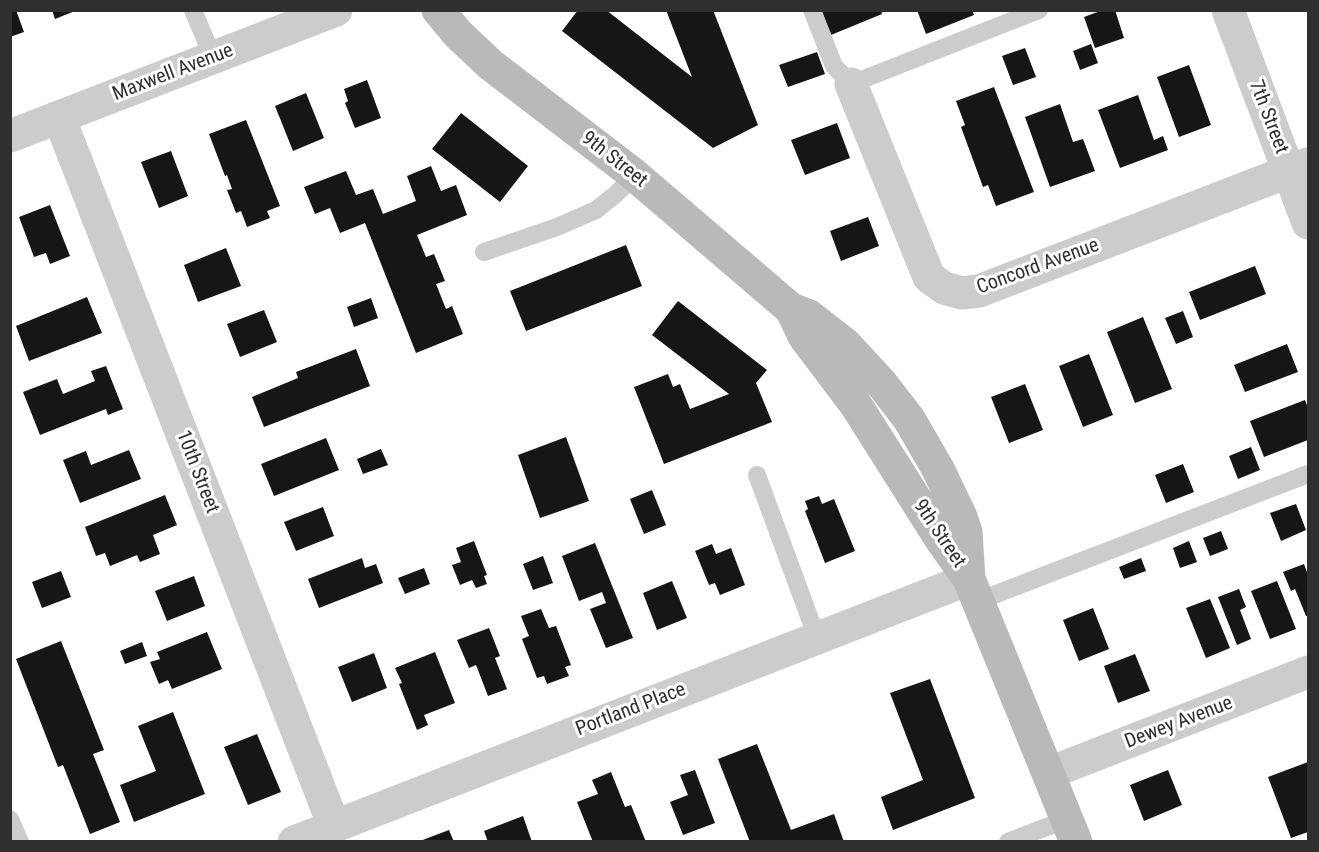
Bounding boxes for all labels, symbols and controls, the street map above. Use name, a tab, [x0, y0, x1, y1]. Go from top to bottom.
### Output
street label: Maxwell Avenue	[109, 39, 237, 107]
street label: 7th Street	[1243, 77, 1293, 157]
street label: 9th Street	[576, 127, 652, 193]
street label: Concord Avenue	[974, 234, 1102, 300]
street label: 10th Street	[170, 427, 224, 517]
street label: 9th Street	[908, 495, 970, 573]
street label: Portland Place	[573, 678, 689, 742]
street label: Dewey Avenue	[1122, 691, 1236, 755]

